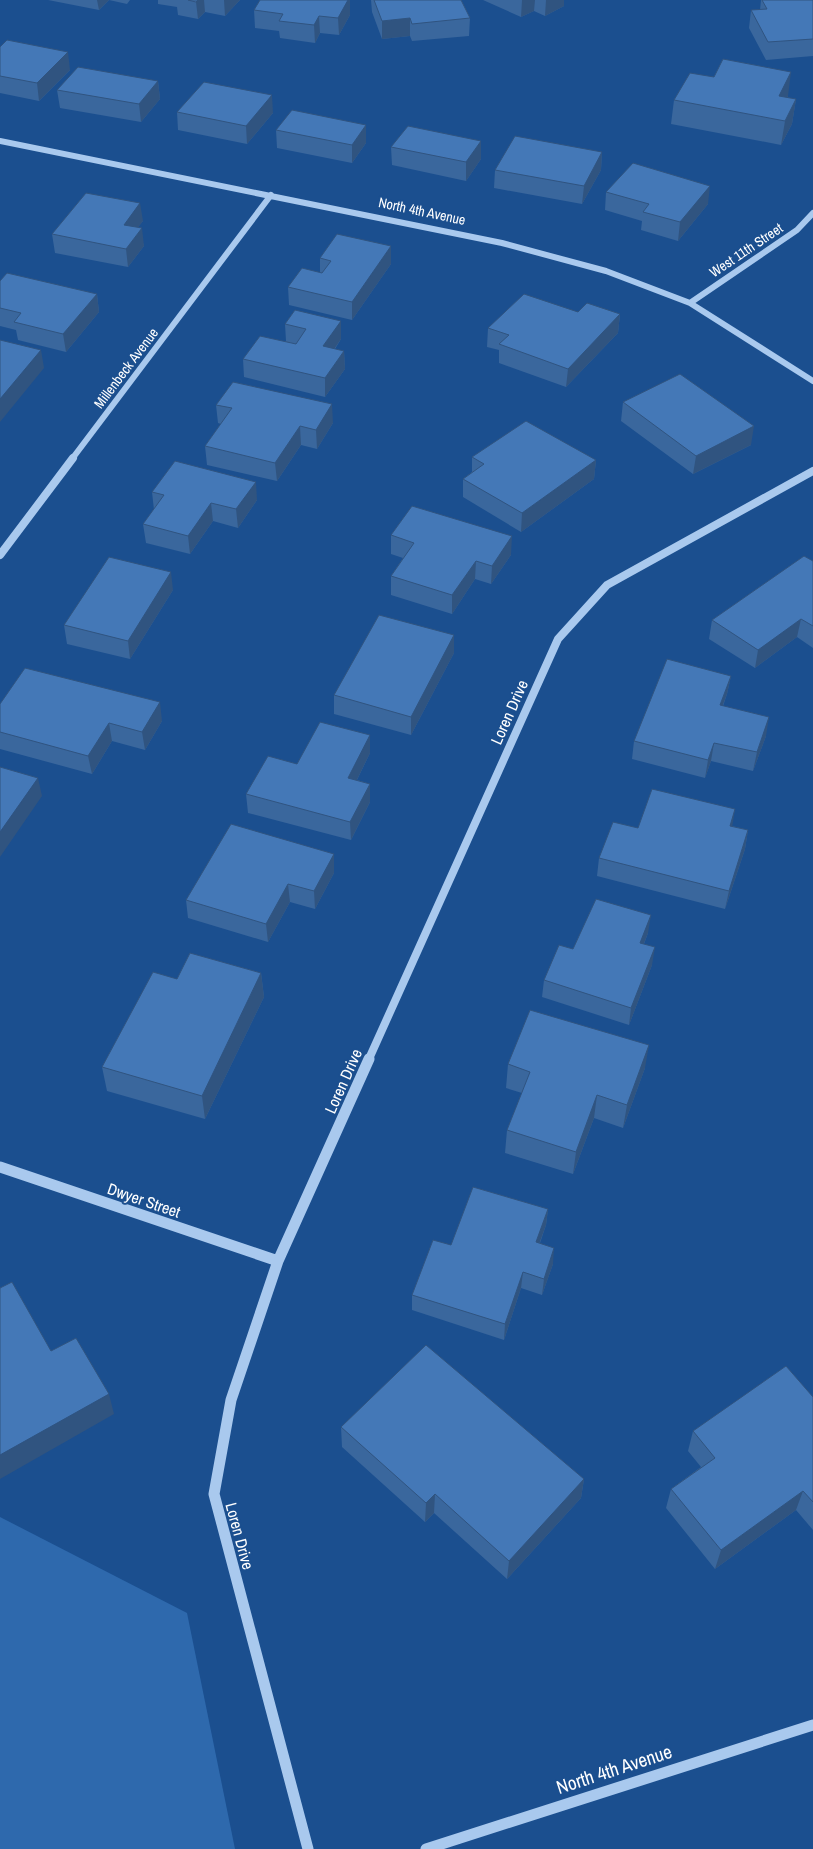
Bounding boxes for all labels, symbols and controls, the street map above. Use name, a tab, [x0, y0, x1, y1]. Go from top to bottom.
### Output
street label: North 4th Avenue	[377, 193, 467, 229]
street label: West 11th Street	[706, 219, 786, 281]
street label: Millenbeck Avenue	[90, 324, 162, 412]
street label: Loren Drive	[485, 676, 533, 748]
street label: Loren Drive	[319, 1045, 367, 1117]
street label: Dwyer Street	[105, 1177, 184, 1223]
street label: Loren Drive	[221, 1500, 259, 1572]
street label: North 4th Avenue	[553, 1738, 675, 1800]

